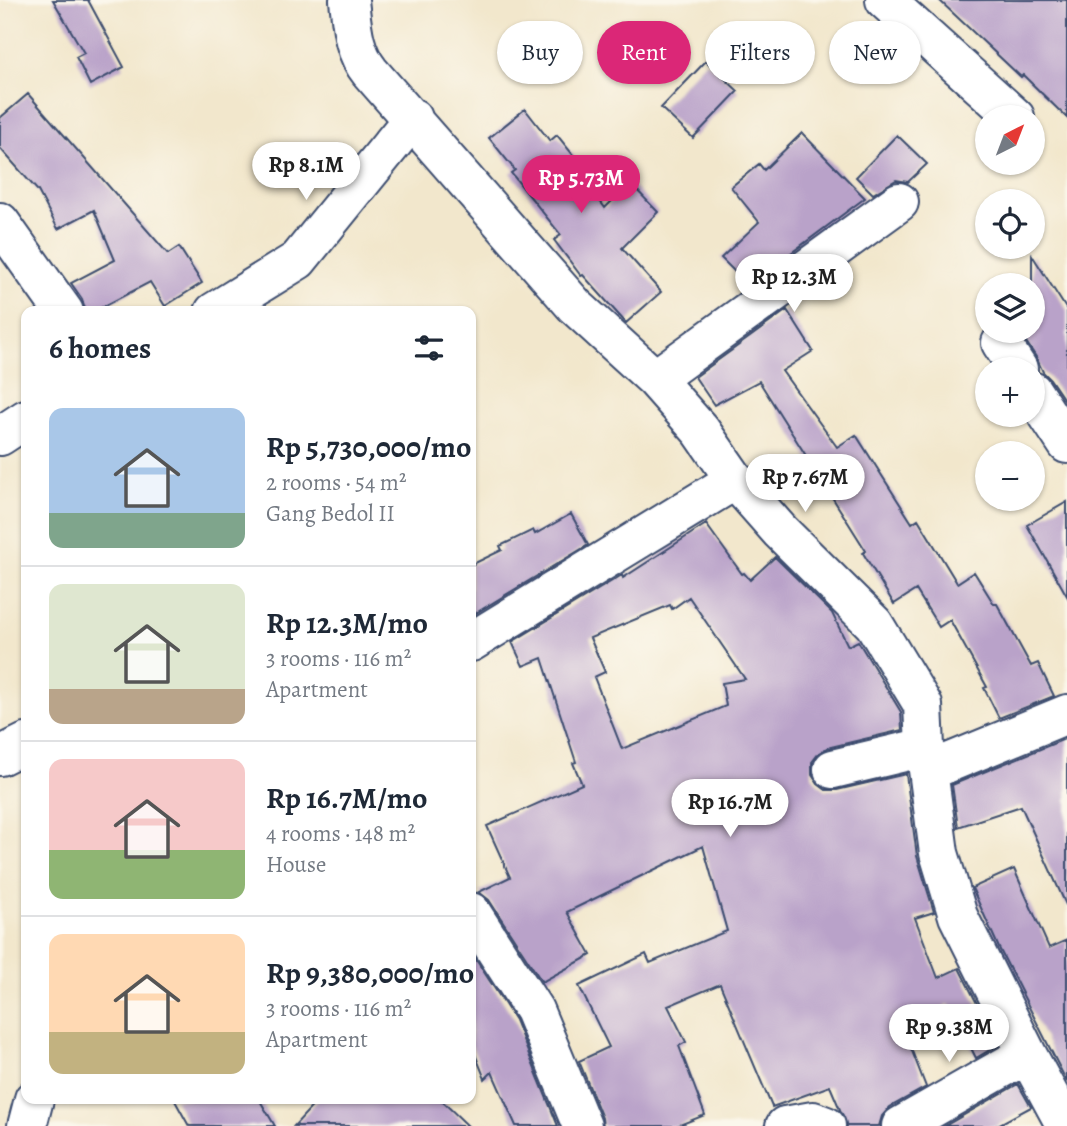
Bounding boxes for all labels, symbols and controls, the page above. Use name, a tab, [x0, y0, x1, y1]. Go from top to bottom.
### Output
chip: Buy	[497, 21, 583, 84]
chip: Rent	[597, 21, 691, 84]
chip: Filters	[705, 21, 815, 84]
chip: New	[829, 21, 921, 84]
north arrow	[975, 105, 1045, 175]
map controls	[975, 105, 1045, 511]
pin: Rp 8.1M	[241, 142, 371, 202]
text: Rp 8.1M	[268, 149, 344, 180]
pin: Rp 5.73M	[509, 156, 653, 215]
text: Rp 5.73M	[538, 162, 624, 193]
button: locate	[975, 189, 1045, 259]
pin: Rp 12.3M	[722, 254, 866, 314]
text: Rp 12.3M	[751, 261, 837, 292]
button: layers	[975, 273, 1045, 343]
text: 6 homes	[49, 328, 151, 368]
icon: filters	[410, 329, 448, 367]
button: +	[975, 357, 1045, 427]
text: Rp 5,730,000/mo	[266, 427, 471, 467]
icon: home	[105, 436, 189, 520]
button: −	[975, 441, 1045, 511]
pin: Rp 7.67M	[733, 454, 877, 514]
text: Rp 7.67M	[762, 461, 848, 492]
text: 2 rooms · 54 m²	[266, 467, 407, 498]
text: Gang Bedol II	[266, 498, 395, 529]
text: Rp 12.3M/mo	[266, 603, 428, 643]
icon: home	[105, 612, 189, 696]
text: 3 rooms · 116 m²	[266, 643, 411, 674]
text: Apartment	[266, 674, 368, 705]
text: Rp 16.7M/mo	[266, 778, 428, 818]
pin: Rp 16.7M	[658, 780, 802, 839]
text: Rp 16.7M	[687, 786, 773, 817]
icon: home	[105, 787, 189, 871]
text: 4 rooms · 148 m²	[266, 818, 415, 849]
text: House	[266, 849, 326, 880]
text: Rp 9,380,000/mo	[266, 953, 474, 993]
icon: home	[105, 962, 189, 1046]
text: 3 rooms · 116 m²	[266, 993, 411, 1024]
pin: Rp 9.38M	[877, 1004, 1021, 1064]
text: Rp 9.38M	[905, 1011, 993, 1042]
text: Apartment	[266, 1024, 368, 1055]

